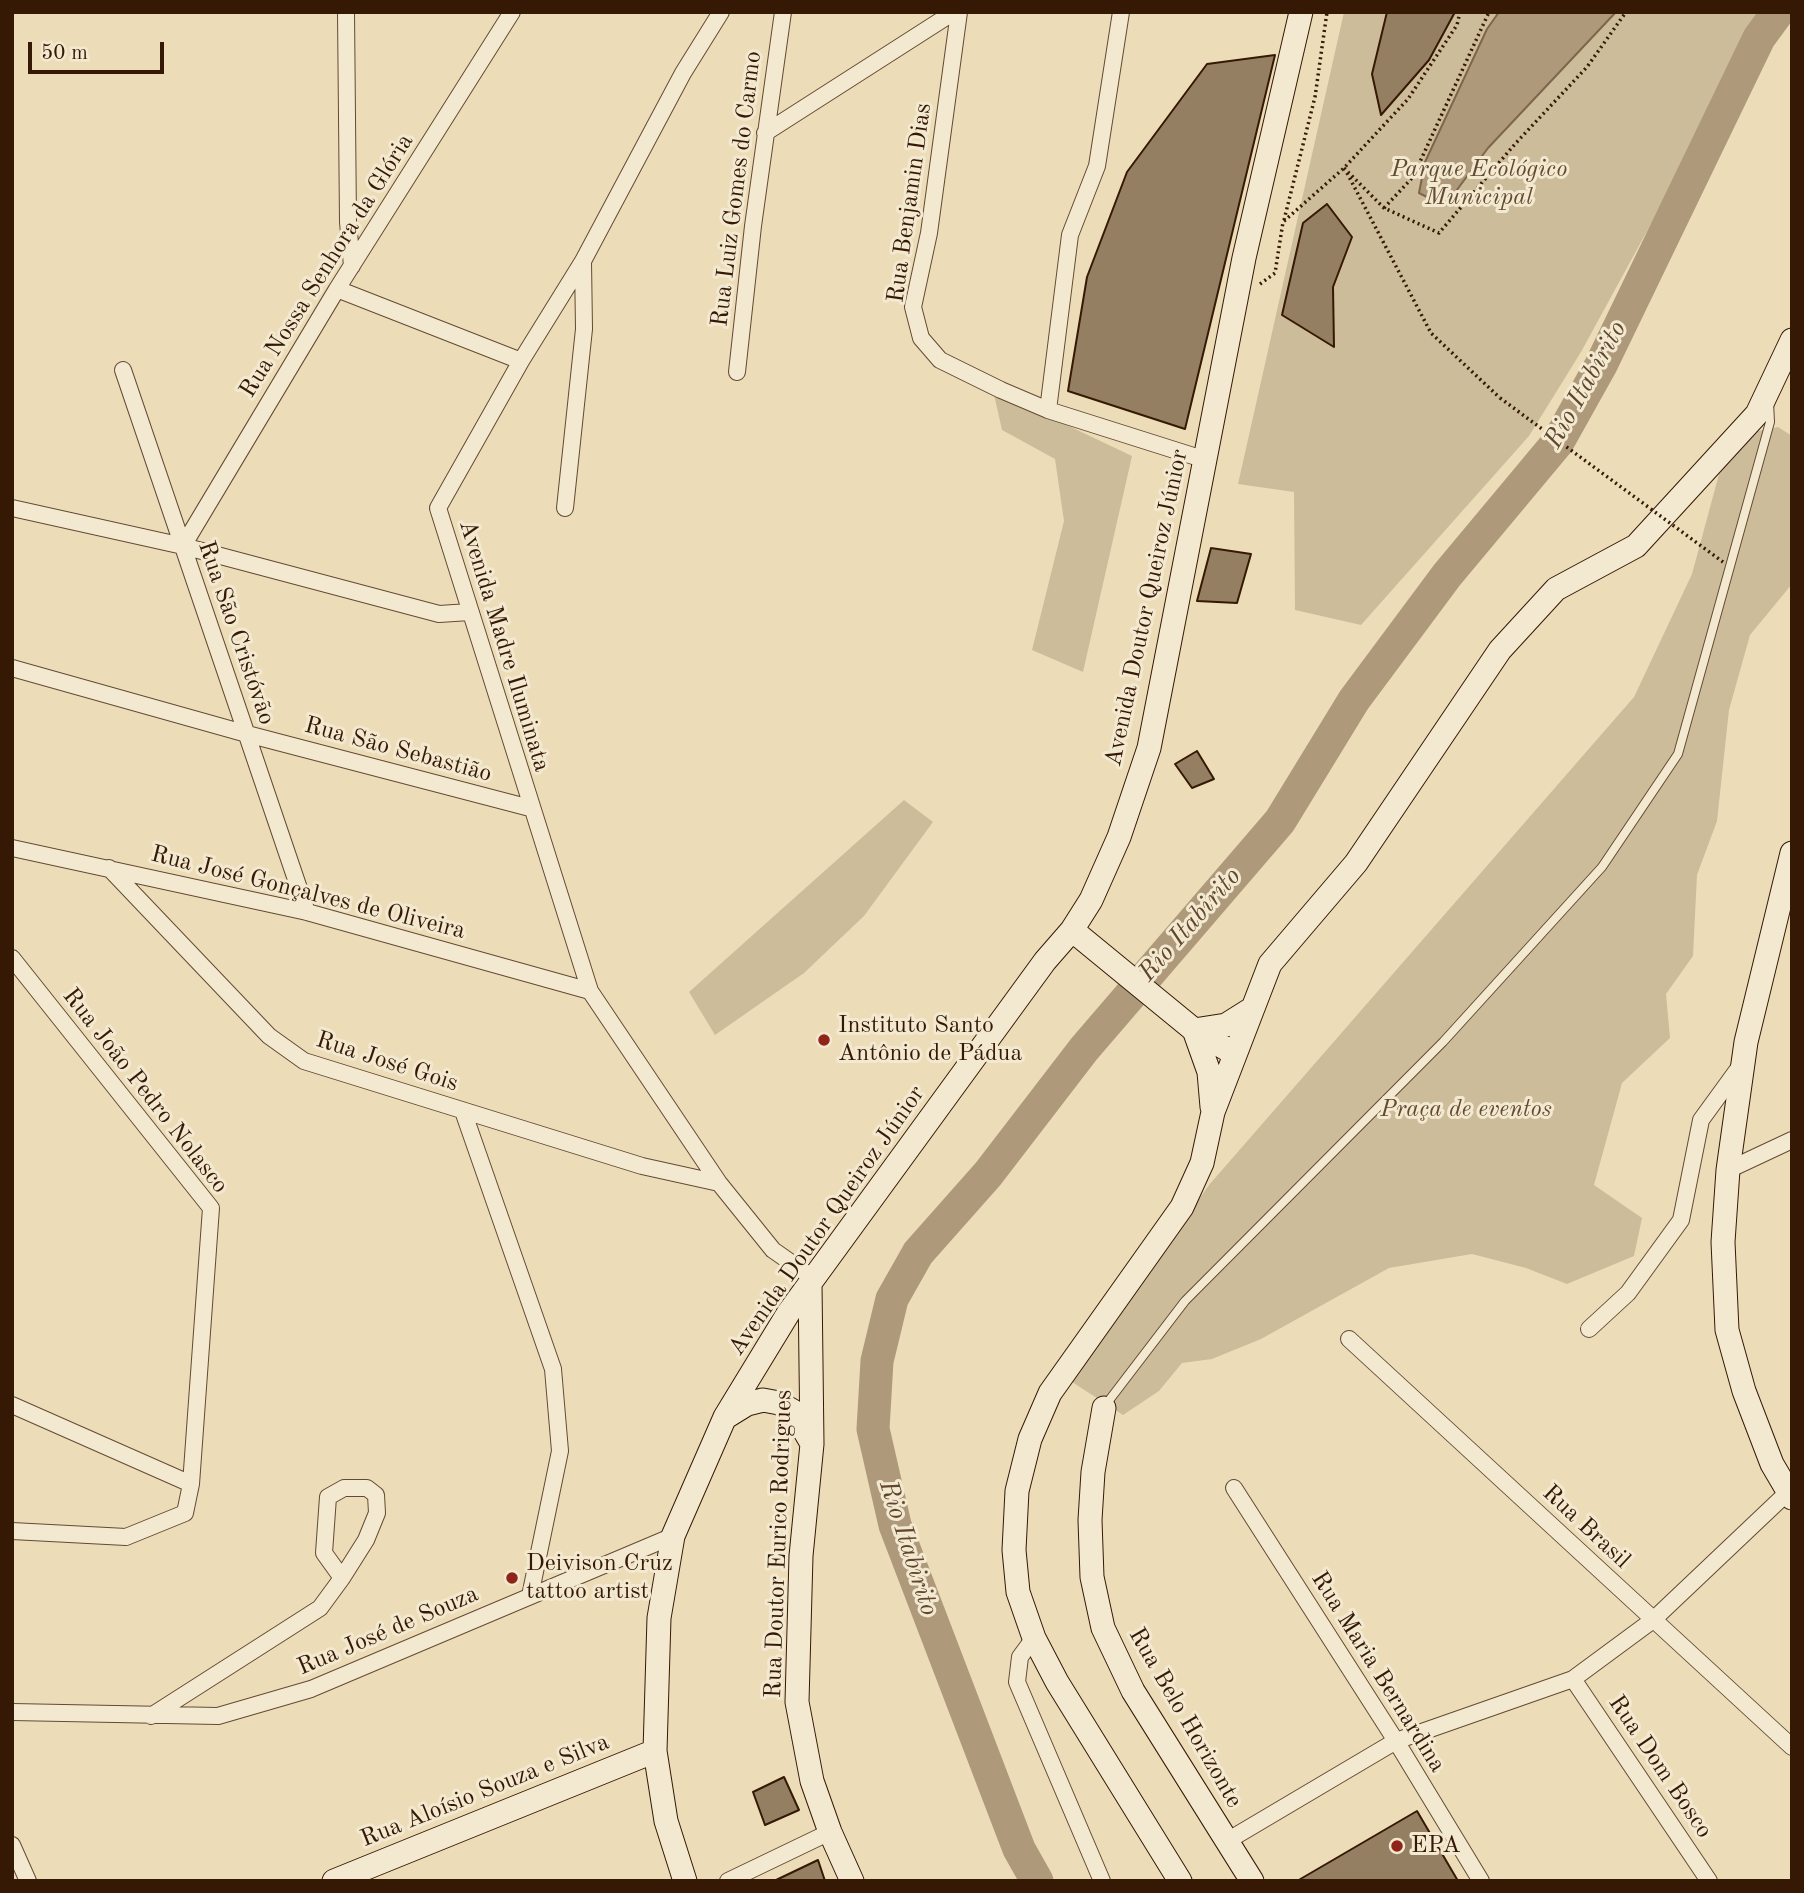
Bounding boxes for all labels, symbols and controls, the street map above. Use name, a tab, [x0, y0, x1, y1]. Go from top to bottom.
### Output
scale bar	[32, 28, 168, 72]
text: 50 m	[41, 43, 88, 64]
street label: Rua Luiz Gomes do Carmo	[706, 50, 768, 328]
street label: Rua Benjamin Dias	[882, 101, 938, 305]
street label: Rua Nossa Senhora da Glória	[234, 129, 420, 403]
park label: Parque Ecológico Municipal	[1391, 156, 1567, 212]
water label: Rio Itabirito	[1538, 316, 1634, 454]
street label: Avenida Doutor Queiroz Júnior	[1099, 447, 1195, 769]
street label: Avenida Madre Iluminata	[452, 517, 556, 775]
street label: Rua São Cristóvão	[191, 537, 281, 729]
street label: Rua São Sebastião	[301, 711, 495, 789]
street label: Rua José Gonçalves de Oliveira	[148, 840, 468, 946]
water label: Rio Itabirito	[1132, 862, 1248, 988]
street label: Rua João Pedro Nolasco	[56, 983, 234, 1199]
place label: Instituto Santo Antônio de Pádua	[838, 1012, 1022, 1068]
street label: Rua José Gois	[312, 1025, 462, 1099]
marker: Instituto Santo Antônio de Pádua	[816, 1032, 832, 1048]
street label: Avenida Doutor Queiroz Júnior	[722, 1080, 932, 1362]
park label: Praça de eventos	[1380, 1096, 1552, 1124]
street label: Rua Doutor Eurico Rodrigues	[759, 1389, 799, 1699]
water label: Rio Itabirito	[871, 1476, 945, 1620]
street label: Rua Brasil	[1536, 1479, 1636, 1575]
place label: Deivison Cruz tattoo artist	[526, 1550, 673, 1606]
street label: Rua Maria Bernardina	[1304, 1566, 1452, 1778]
marker: Deivison Cruz tattoo artist	[504, 1570, 520, 1586]
street label: Rua José de Souza	[293, 1580, 483, 1682]
street label: Rua Belo Horizonte	[1122, 1623, 1248, 1813]
street label: Rua Dom Bosco	[1602, 1690, 1718, 1844]
street label: Rua Aloísio Souza e Silva	[357, 1728, 613, 1854]
place label: EPA	[1411, 1832, 1460, 1860]
marker: EPA	[1389, 1838, 1405, 1854]

